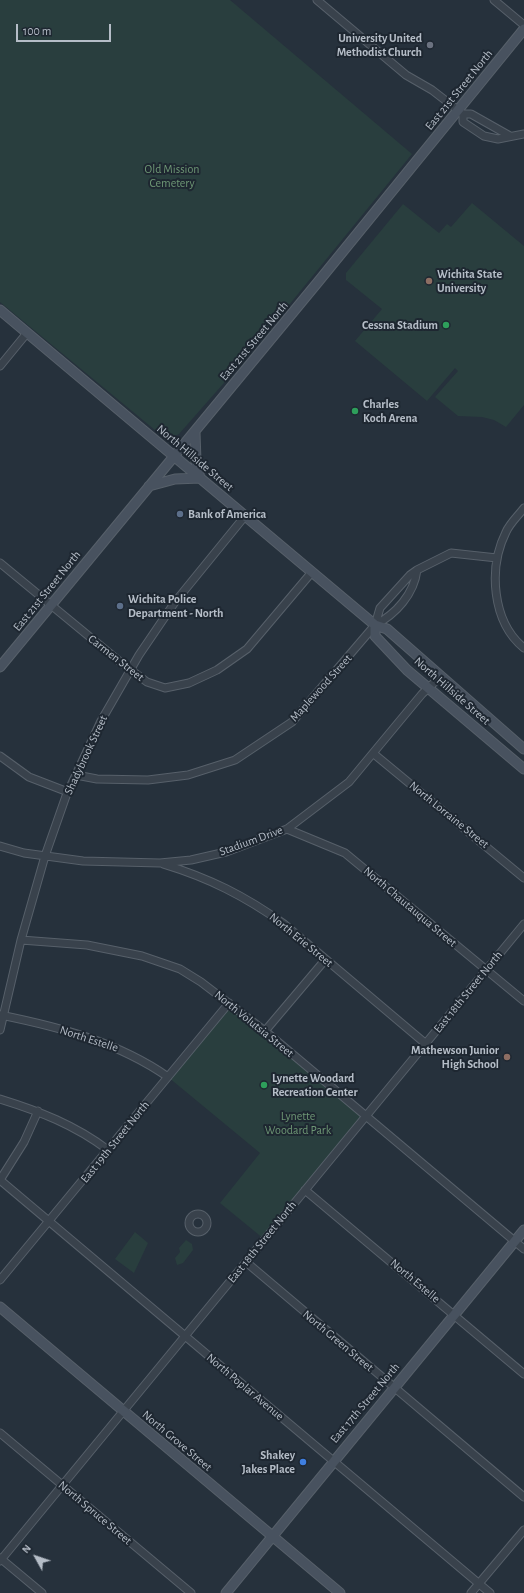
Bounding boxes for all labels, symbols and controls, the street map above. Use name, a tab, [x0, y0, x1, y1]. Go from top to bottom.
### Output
scale bar	[18, 16, 113, 42]
text: 100 m	[23, 25, 51, 37]
place label: University United Methodist Church	[337, 31, 422, 59]
marker: University United Methodist Church	[425, 40, 435, 50]
street label: East 21st Street North	[422, 47, 496, 133]
park label: Old Mission Cemetery	[145, 162, 199, 190]
place label: Wichita State University	[437, 267, 502, 295]
marker: Wichita State University	[424, 276, 434, 286]
street label: East 21st Street North	[217, 298, 291, 384]
place label: Cessna Stadium	[362, 318, 438, 332]
marker: Cessna Stadium	[441, 320, 451, 330]
place label: Charles Koch Arena	[363, 397, 418, 425]
marker: Charles Koch Arena	[350, 406, 360, 416]
street label: North Hillside Street	[154, 422, 236, 494]
place label: Bank of America	[188, 507, 266, 521]
marker: Bank of America	[175, 509, 185, 519]
street label: East 21st Street North	[10, 548, 84, 634]
place label: Wichita Police Department - North	[128, 592, 223, 620]
marker: Wichita Police Department - North	[115, 601, 125, 611]
street label: Carmen Street	[85, 632, 147, 684]
street label: Maplewood Street	[287, 651, 355, 725]
street label: North Hillside Street	[411, 654, 493, 728]
street label: Shadybrook Street	[61, 713, 111, 797]
street label: North Lorraine Street	[406, 778, 492, 852]
street label: Stadium Drive	[217, 823, 285, 859]
street label: North Chautauqua Street	[360, 864, 460, 950]
street label: North Erie Street	[266, 910, 336, 970]
street label: East 18th Street North	[431, 948, 505, 1036]
street label: North Volutsia Street	[211, 988, 297, 1060]
street label: North Estelle	[58, 1023, 120, 1055]
place label: Mathewson Junior High School	[411, 1043, 499, 1071]
marker: Mathewson Junior High School	[502, 1052, 512, 1062]
place label: Lynette Woodard Recreation Center	[272, 1071, 358, 1099]
marker: Lynette Woodard Recreation Center	[259, 1080, 269, 1090]
street label: East 19th Street North	[78, 1098, 152, 1186]
park label: Lynette Woodard Park	[265, 1109, 331, 1137]
street label: East 18th Street North	[225, 1198, 299, 1286]
street label: North Estelle	[387, 1256, 443, 1306]
street label: North Green Street	[300, 1307, 376, 1375]
street label: North Poplar Avenue	[203, 1350, 287, 1424]
street label: East 17th Street North	[327, 1360, 403, 1446]
street label: North Grove Street	[139, 1408, 215, 1474]
place label: Shakey Jakes Place	[242, 1448, 295, 1476]
marker: Shakey Jakes Place	[298, 1457, 308, 1467]
street label: North Spruce Street	[55, 1478, 135, 1548]
north arrow	[16, 1537, 56, 1577]
text: N	[20, 1542, 33, 1555]

